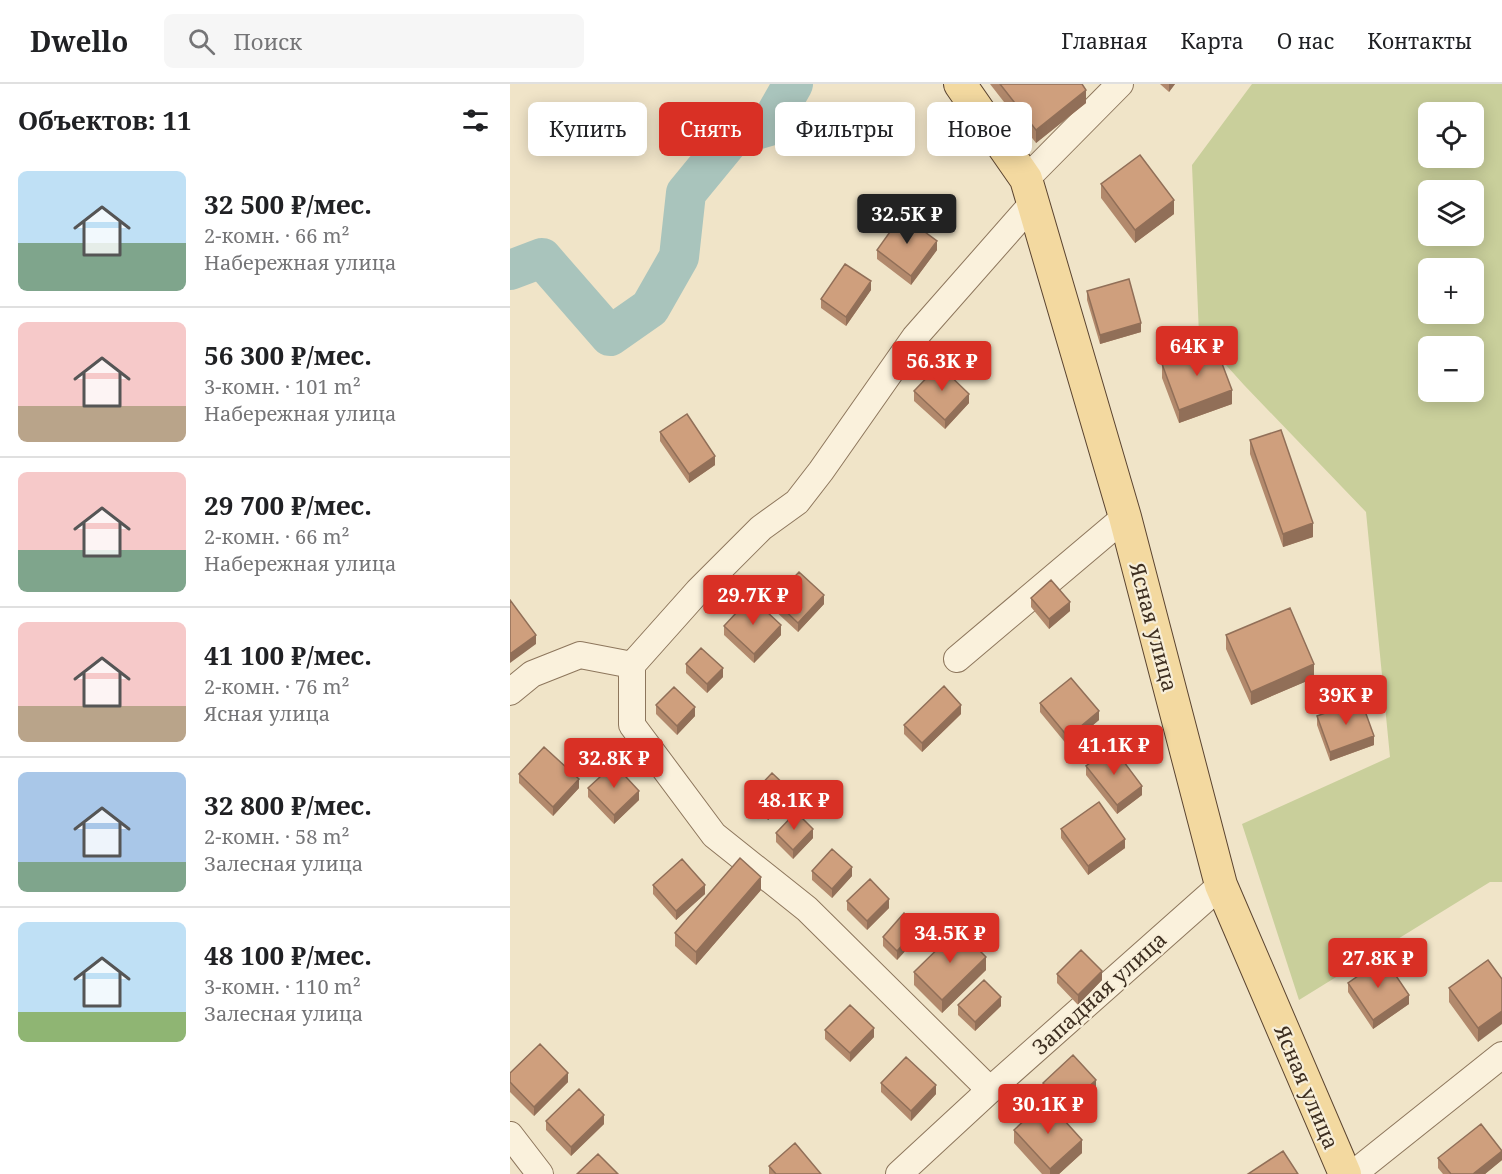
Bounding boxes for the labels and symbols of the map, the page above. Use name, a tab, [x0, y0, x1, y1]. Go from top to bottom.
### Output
pin: 32.5K ₽	[852, 194, 962, 245]
pin: 64K ₽	[1155, 326, 1239, 377]
pin: 56.3K ₽	[887, 341, 997, 392]
street label: Ясная улица	[1123, 558, 1185, 695]
pin: 29.7K ₽	[698, 575, 808, 626]
pin: 39K ₽	[1304, 675, 1388, 726]
pin: 41.1K ₽	[1059, 725, 1169, 776]
pin: 32.8K ₽	[559, 738, 669, 789]
pin: 48.1K ₽	[739, 780, 849, 831]
pin: 34.5K ₽	[895, 913, 1005, 964]
street label: Западная улица	[1026, 925, 1172, 1061]
pin: 27.8K ₽	[1323, 938, 1433, 989]
street label: Ясная улица	[1268, 1020, 1346, 1153]
pin: 30.1K ₽	[993, 1084, 1103, 1135]

